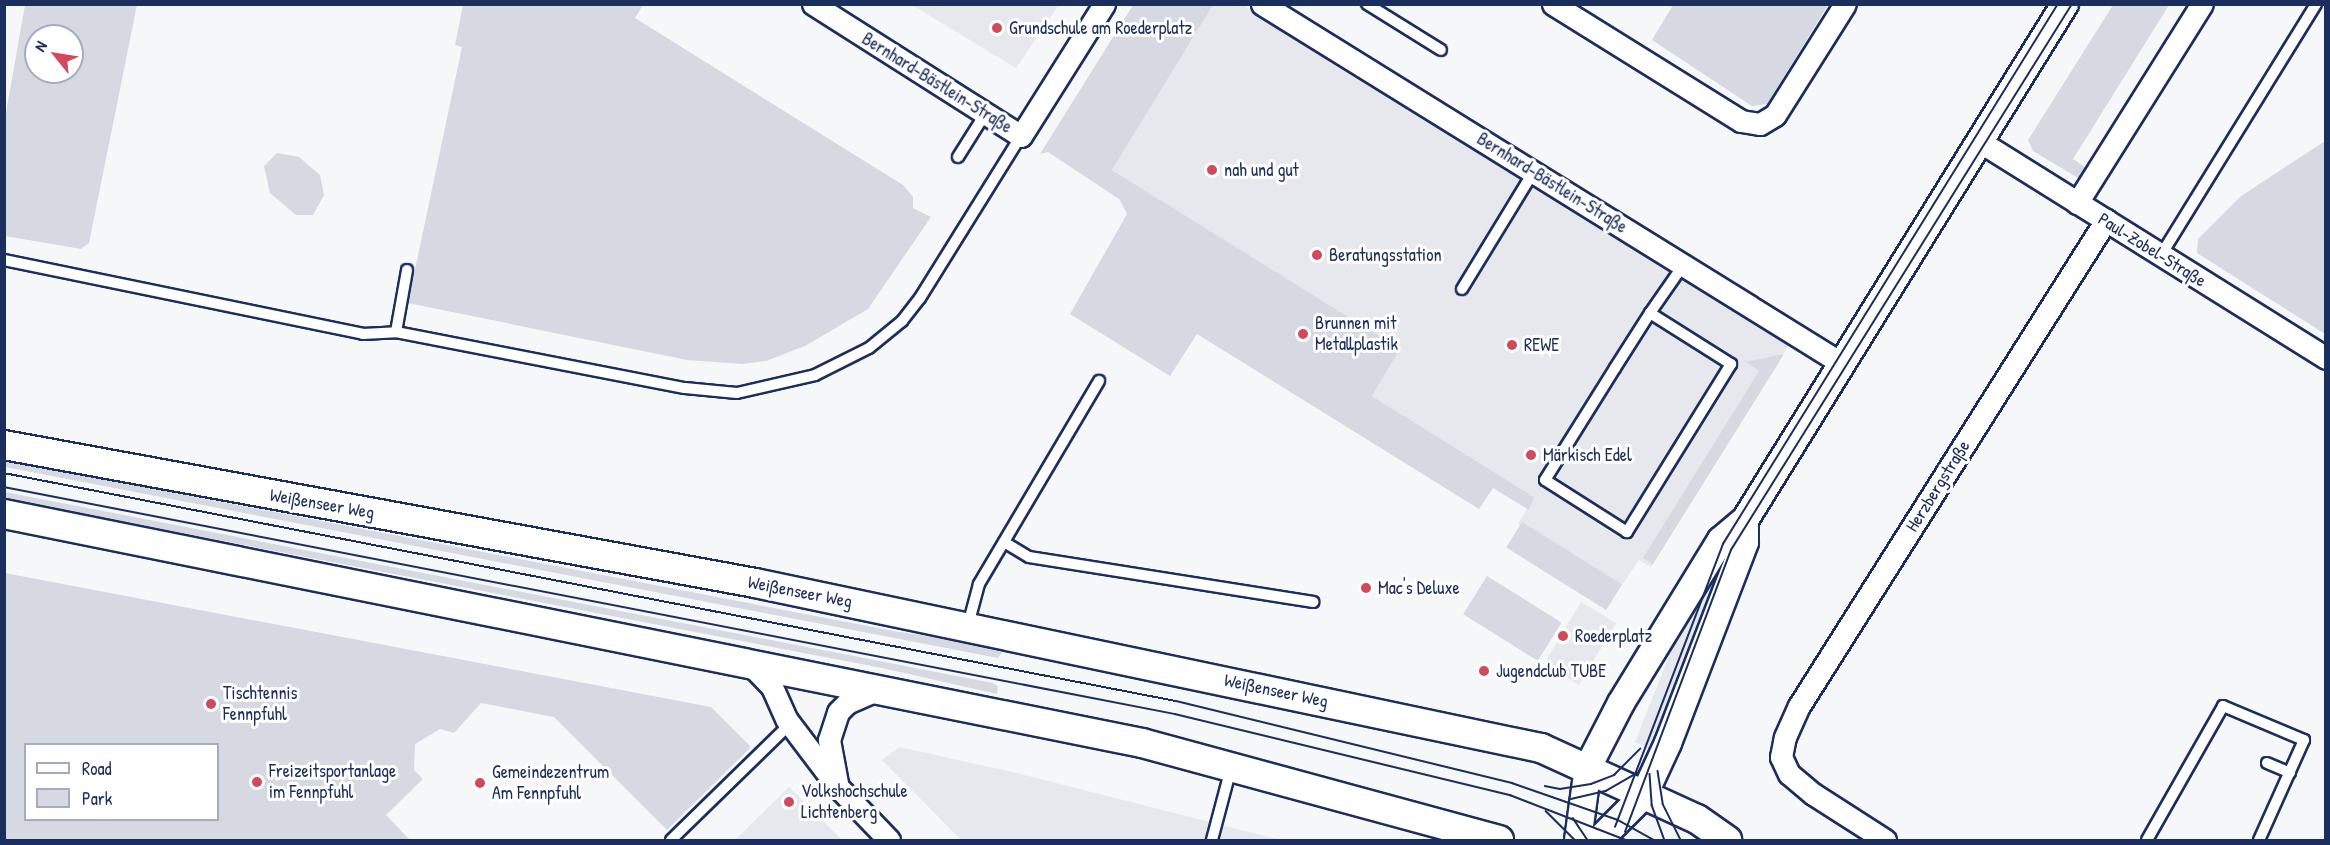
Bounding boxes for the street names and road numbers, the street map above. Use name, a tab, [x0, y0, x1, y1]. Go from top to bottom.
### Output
street label: Bernhard-Bästlein-Straße	[858, 28, 1016, 138]
street label: Bernhard-Bästlein-Straße	[1473, 128, 1631, 238]
street label: Paul-Zobel-Straße	[2094, 208, 2210, 292]
street label: Herzbergstraße	[1901, 436, 1975, 536]
street label: Weißenseer Weg	[268, 484, 376, 524]
street label: Weißenseer Weg	[746, 571, 854, 613]
street label: Weißenseer Weg	[1222, 669, 1330, 713]

